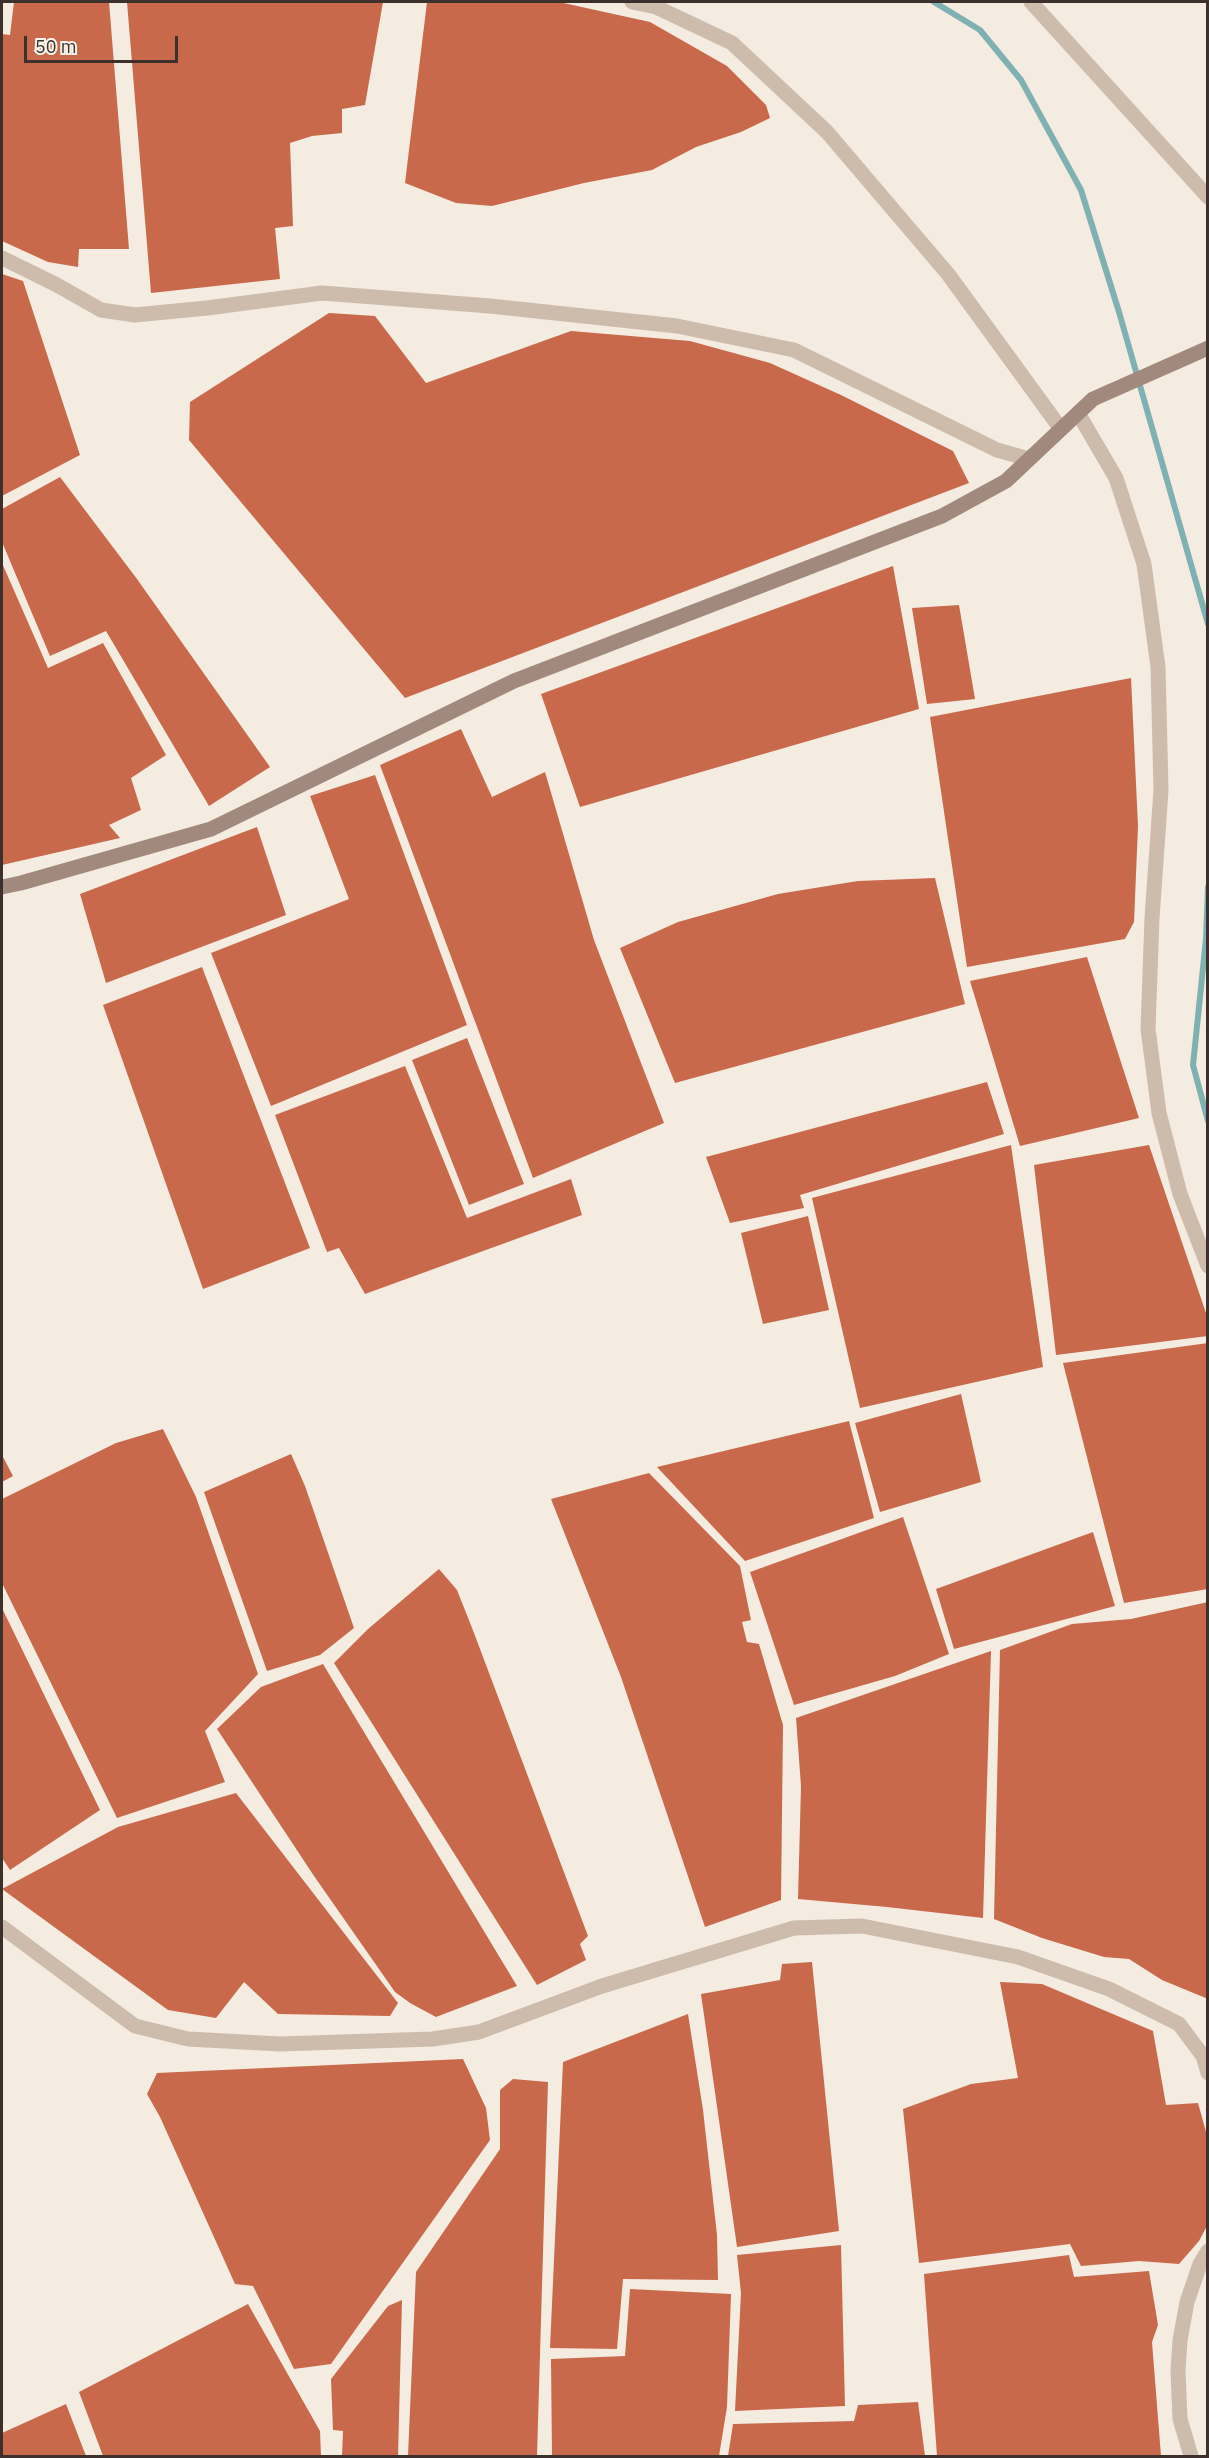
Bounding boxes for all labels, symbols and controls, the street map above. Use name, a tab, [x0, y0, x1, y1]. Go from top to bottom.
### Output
scale bar	[27, 24, 182, 62]
text: 50 m	[35, 35, 77, 58]

